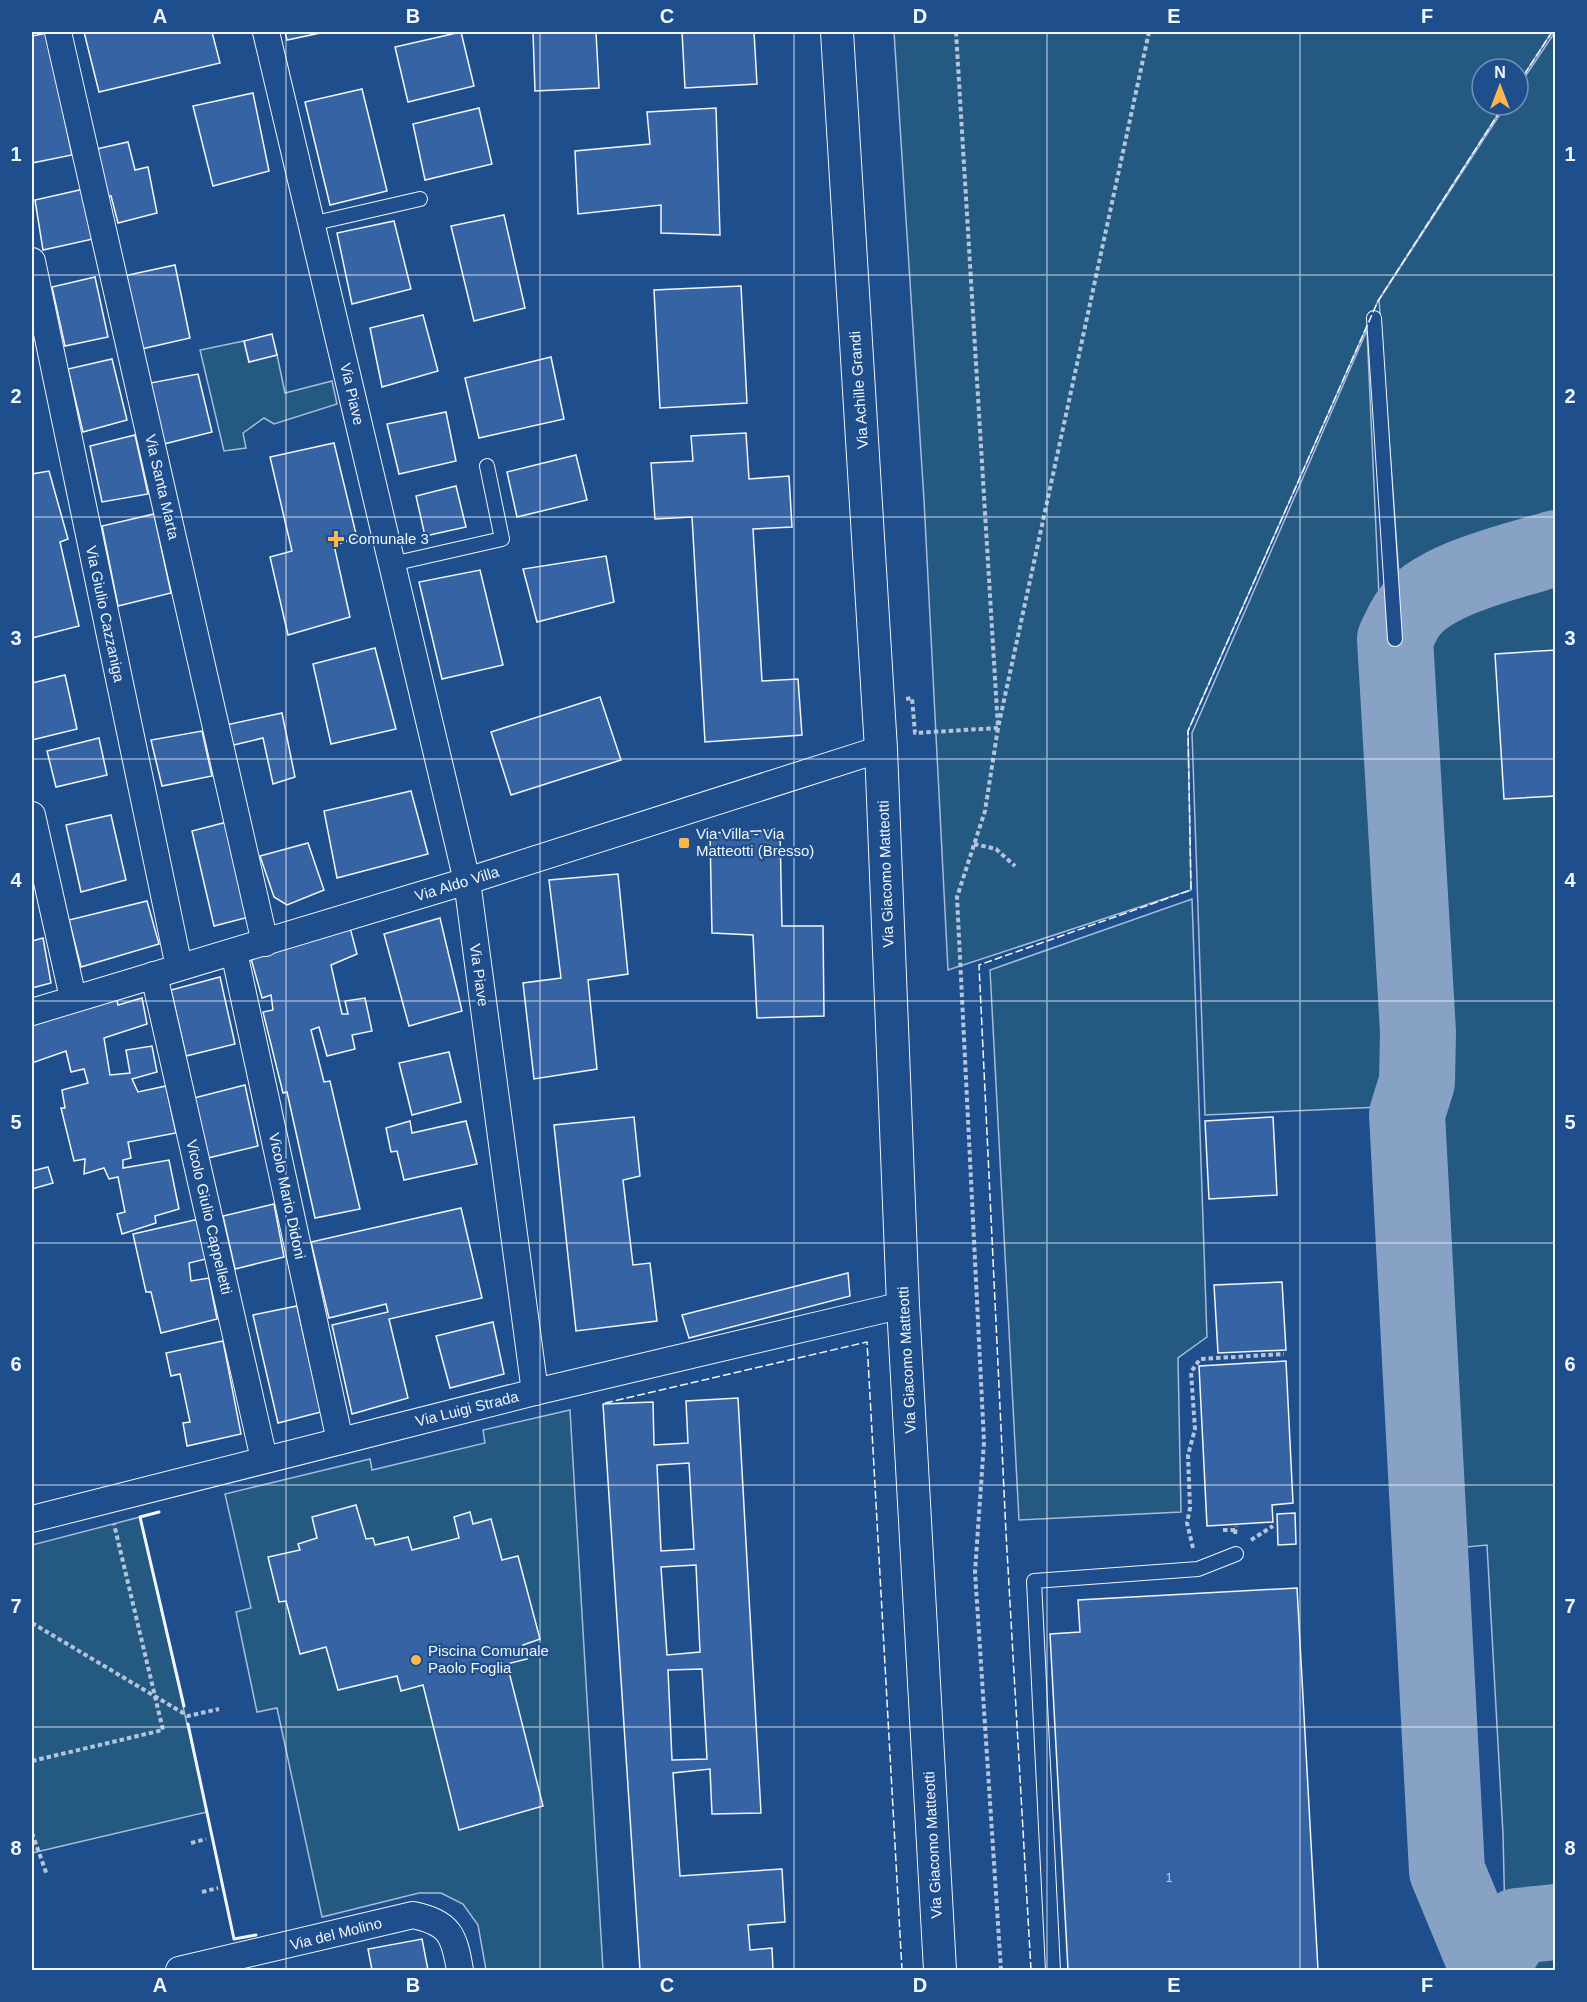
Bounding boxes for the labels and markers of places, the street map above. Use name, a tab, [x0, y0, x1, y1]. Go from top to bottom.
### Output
place label: Comunale 3	[348, 530, 429, 547]
marker: Comunale 3	[329, 532, 343, 546]
place label: Via Villa - Via Matteotti (Bresso)	[696, 825, 814, 859]
marker: Via Villa - Via Matteotti (Bresso)	[677, 836, 691, 850]
place label: Piscina Comunale Paolo Foglia	[428, 1642, 549, 1676]
marker: Piscina Comunale Paolo Foglia	[409, 1653, 423, 1667]

